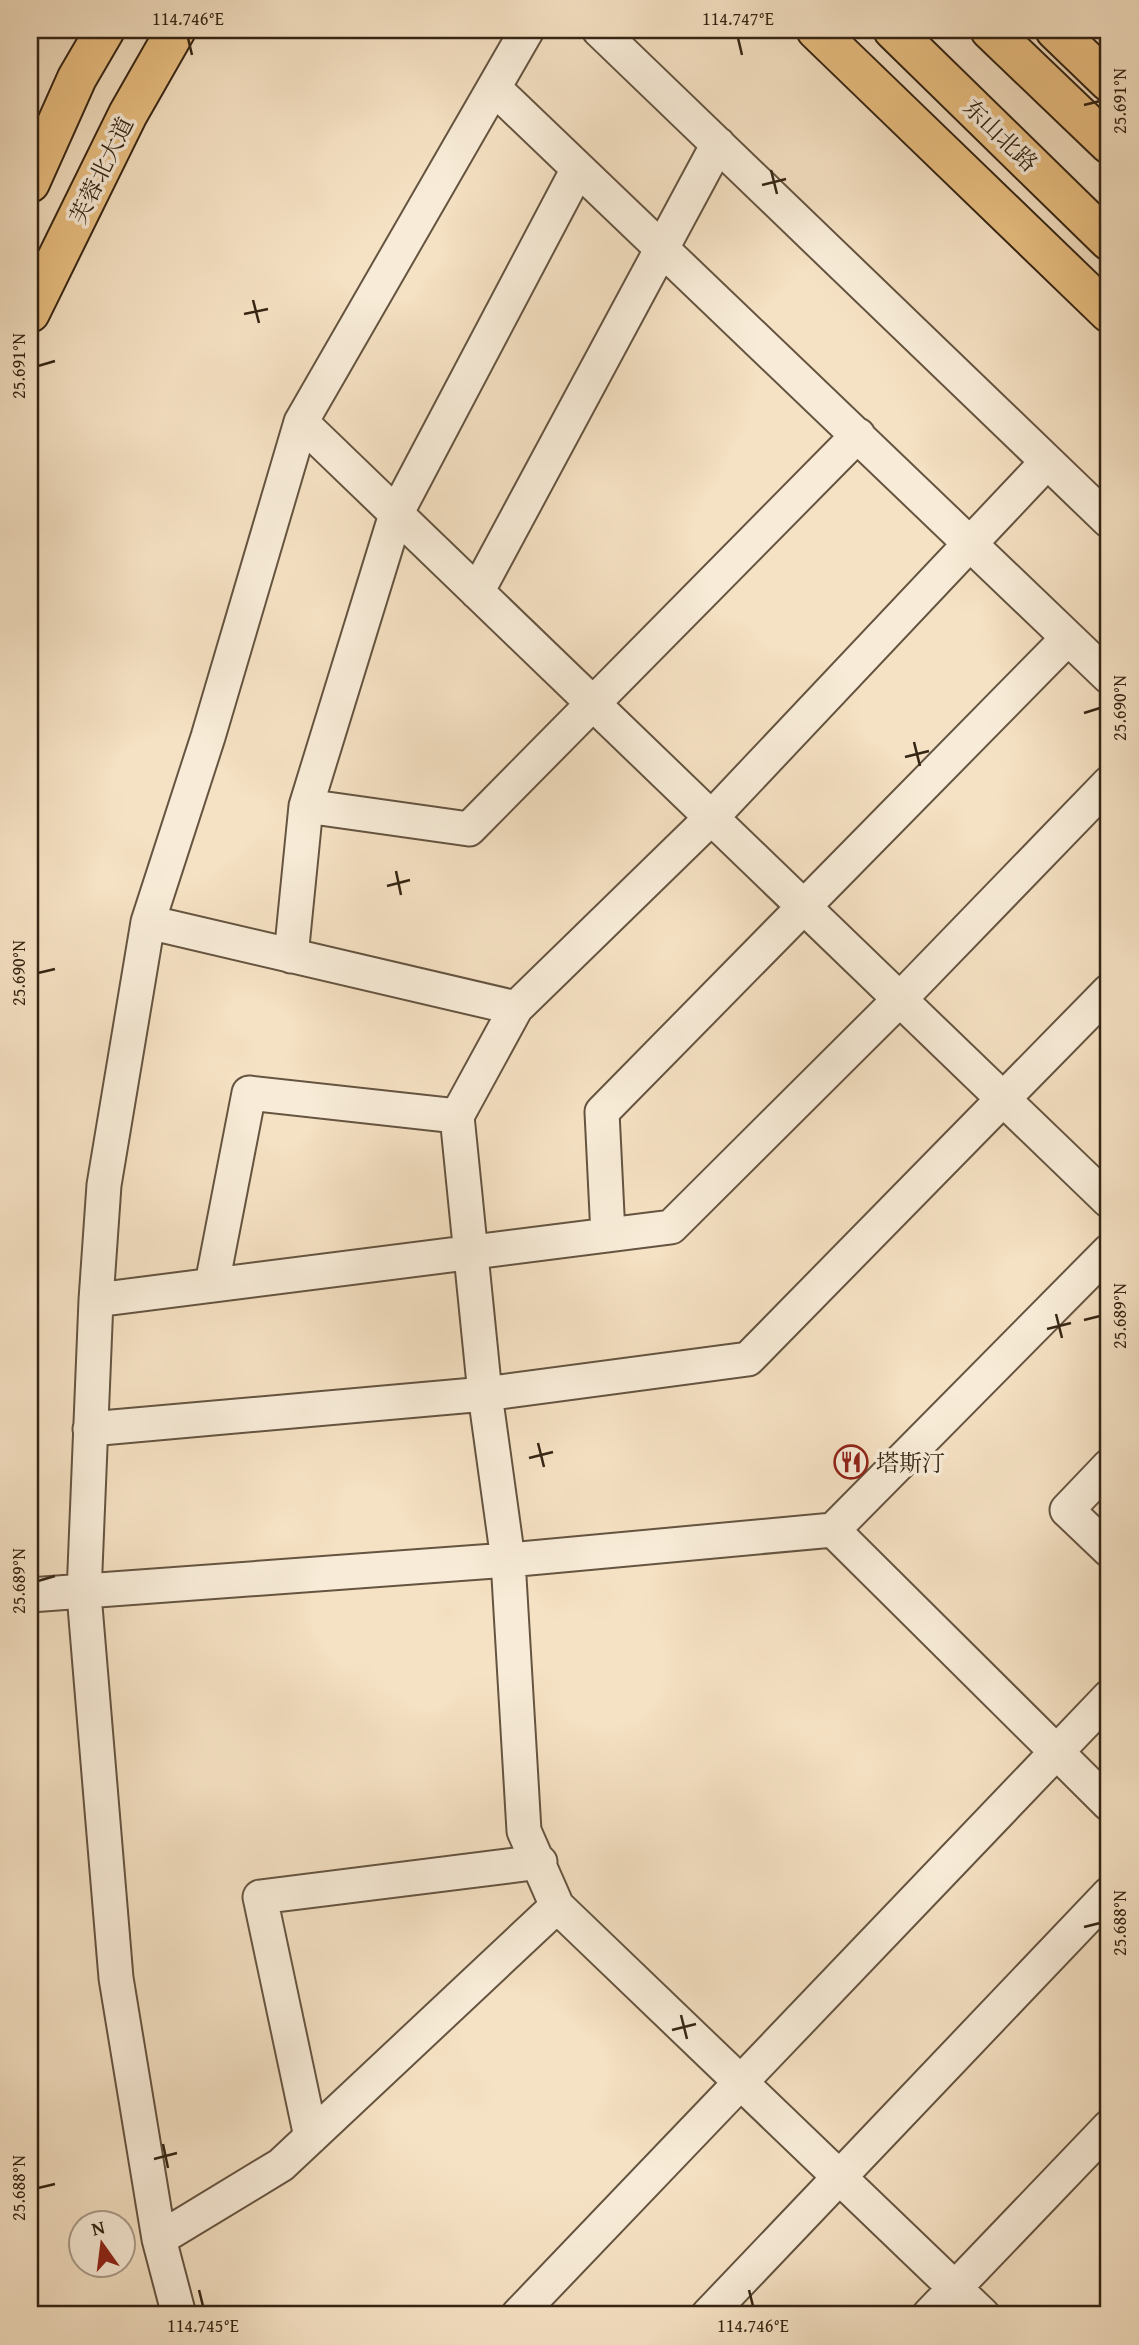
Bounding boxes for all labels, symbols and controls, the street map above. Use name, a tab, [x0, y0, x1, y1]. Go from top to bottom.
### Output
text: 114.746°E	[152, 5, 224, 32]
text: 114.747°E	[702, 5, 774, 32]
text: 25.691°N	[1106, 68, 1133, 134]
street label: 东山北路	[956, 91, 1046, 179]
street label: 芙蓉北大道	[61, 111, 141, 229]
text: 25.691°N	[5, 333, 32, 399]
text: 25.690°N	[1106, 675, 1133, 741]
text: 25.690°N	[5, 940, 32, 1006]
text: 25.689°N	[1106, 1283, 1133, 1349]
restaurant icon: 塔斯汀	[832, 1443, 870, 1481]
place label: 塔斯汀	[876, 1446, 945, 1479]
text: 25.689°N	[5, 1548, 32, 1614]
text: 25.688°N	[1106, 1890, 1133, 1956]
text: 25.688°N	[5, 2155, 32, 2221]
north arrow	[66, 2208, 136, 2278]
text: N	[88, 2212, 108, 2243]
text: 114.745°E	[167, 2312, 239, 2339]
text: 114.746°E	[717, 2312, 789, 2339]

